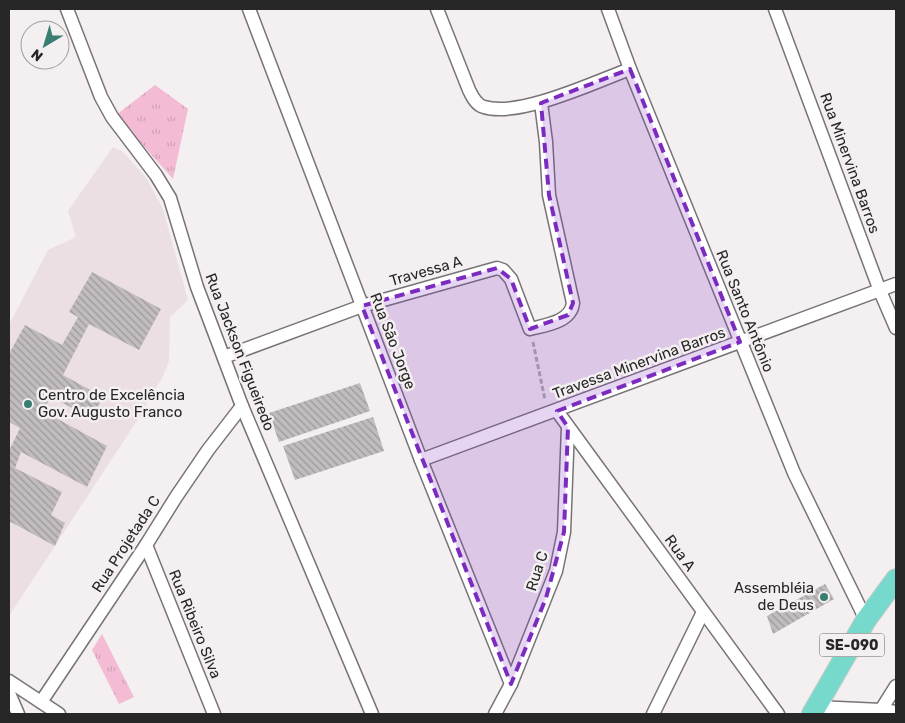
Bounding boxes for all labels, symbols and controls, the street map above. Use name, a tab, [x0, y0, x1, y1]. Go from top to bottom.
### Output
north arrow	[20, 20, 70, 70]
text: N	[28, 45, 47, 65]
street label: Rua Minervina Barros	[816, 90, 884, 236]
street label: Rua Santo Antônio	[712, 247, 778, 375]
street label: Travessa A	[388, 252, 464, 290]
street label: Rua Jackson Figueiredo	[202, 271, 278, 433]
street label: Rua São Jorge	[366, 290, 420, 392]
street label: Travessa Minervina Barros	[550, 323, 728, 403]
place label: Centro de Excelência Gov. Augusto Franco	[38, 386, 185, 421]
marker: Centro de Excelência Gov. Augusto Franco	[22, 398, 34, 410]
street label: Rua Projetada C	[88, 492, 164, 596]
street label: Rua A	[661, 531, 699, 575]
street label: Rua C	[522, 549, 552, 593]
street label: Rua Ribeiro Silva	[165, 567, 225, 681]
place label: Assembléia de Deus	[734, 579, 814, 614]
marker: Assembléia de Deus	[818, 591, 830, 603]
road number: SE-090	[820, 634, 884, 656]

